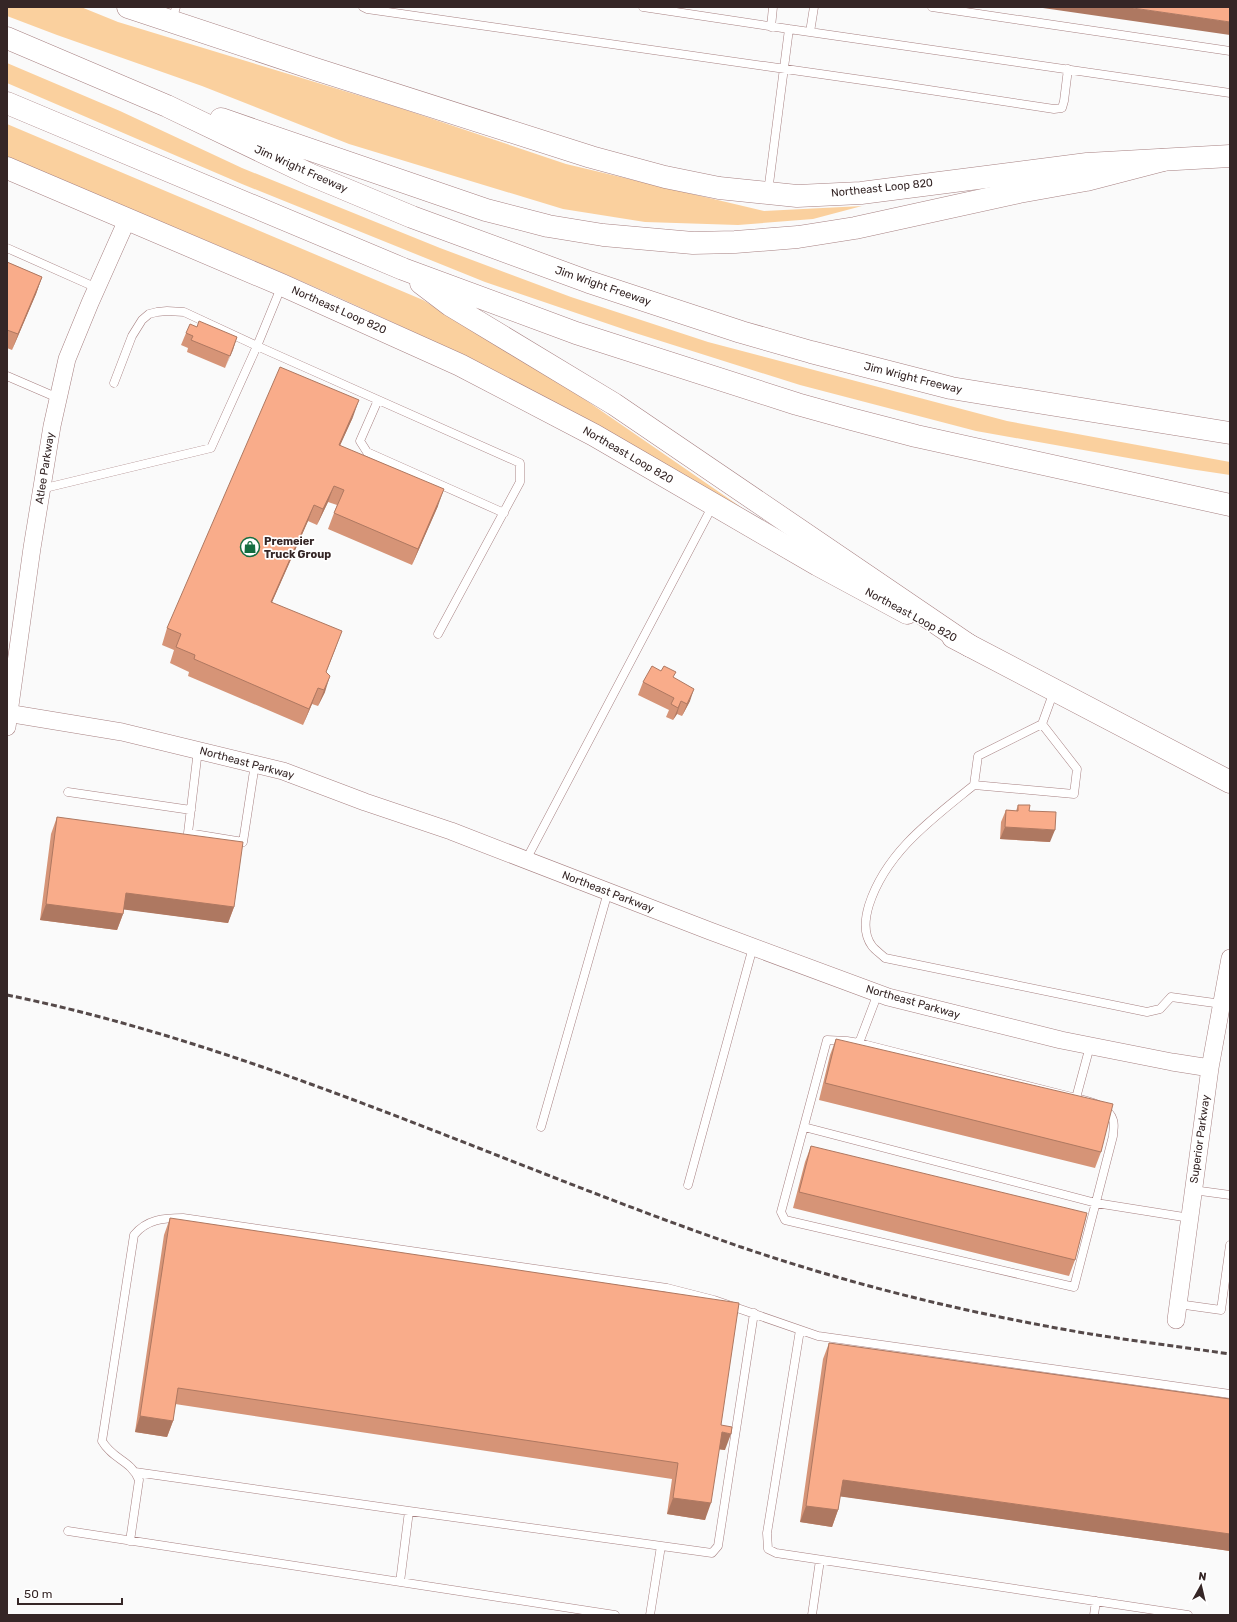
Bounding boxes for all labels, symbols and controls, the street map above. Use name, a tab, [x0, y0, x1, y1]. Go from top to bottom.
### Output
street label: Jim Wright Freeway	[252, 143, 350, 195]
street label: Northeast Loop 820	[830, 176, 934, 200]
street label: Jim Wright Freeway	[553, 263, 653, 309]
street label: Northeast Loop 820	[290, 283, 388, 337]
street label: Jim Wright Freeway	[863, 359, 963, 397]
street label: Northeast Loop 820	[580, 424, 676, 486]
street label: Atlee Parkway	[33, 431, 57, 505]
place label: Premeier Truck Group	[264, 535, 331, 561]
shop icon: Premeier Truck Group	[239, 536, 261, 558]
street label: Northeast Loop 820	[863, 585, 959, 645]
street label: Northeast Parkway	[198, 744, 296, 782]
street label: Northeast Parkway	[560, 868, 656, 916]
street label: Northeast Parkway	[864, 982, 962, 1022]
street label: Superior Parkway	[1187, 1094, 1213, 1184]
north arrow	[1181, 1566, 1221, 1606]
text: N	[1197, 1570, 1207, 1584]
scale bar	[18, 1580, 122, 1606]
text: 50 m	[24, 1587, 52, 1601]

